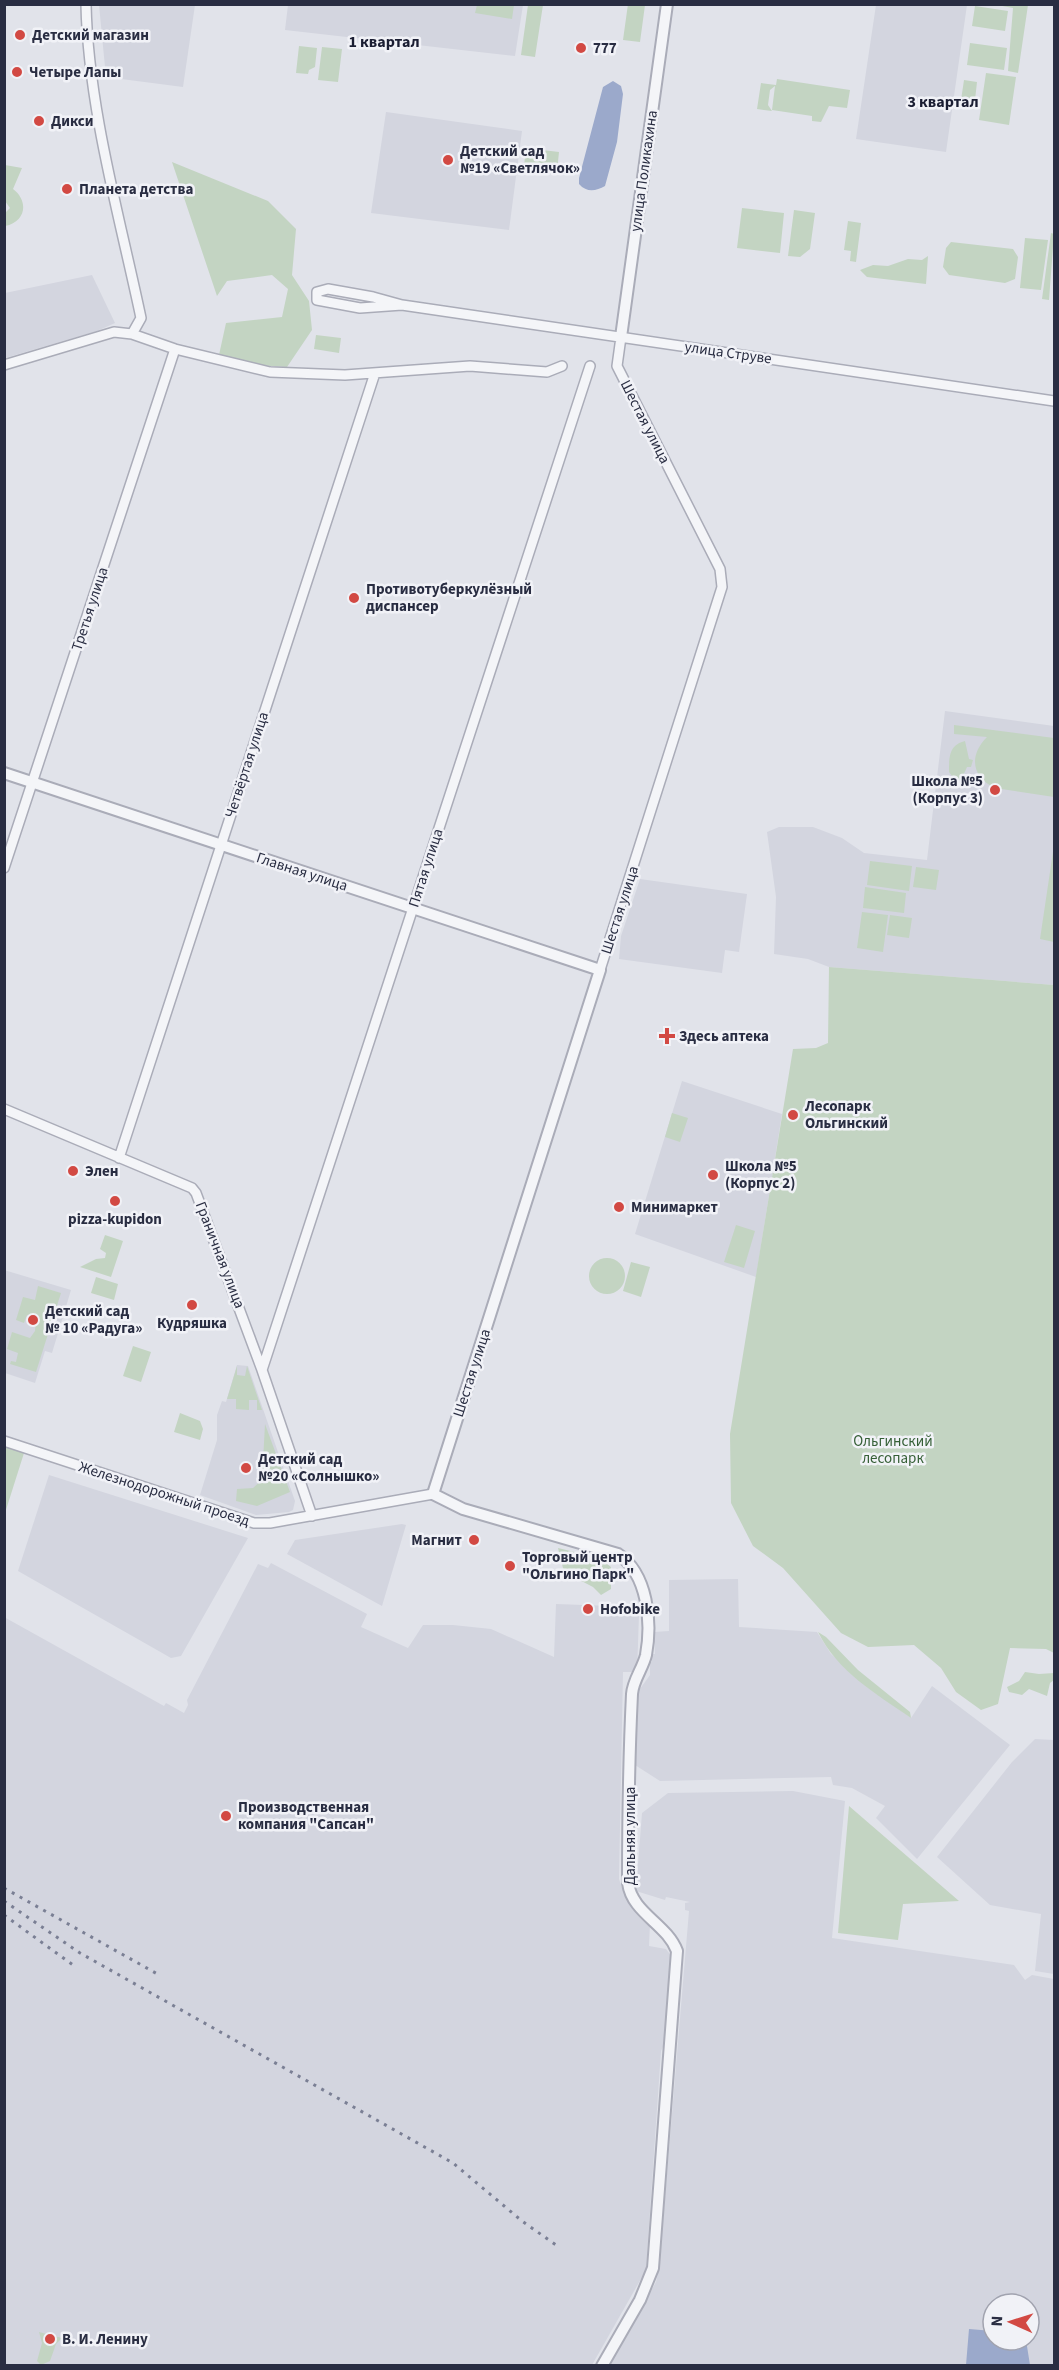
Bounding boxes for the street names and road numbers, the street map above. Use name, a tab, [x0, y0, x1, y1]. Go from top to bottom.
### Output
street label: улица Поликахина	[625, 109, 663, 233]
street label: улица Струве	[683, 336, 773, 370]
street label: Шестая улица	[615, 376, 675, 468]
street label: Третья улица	[67, 564, 113, 654]
street label: Четвёртая улица	[220, 709, 274, 821]
street label: Пятая улица	[403, 826, 449, 910]
street label: Главная улица	[254, 847, 350, 897]
street label: Шестая улица	[596, 863, 644, 957]
street label: Граничная улица	[190, 1199, 250, 1311]
street label: Шестая улица	[448, 1326, 496, 1420]
street label: Железнодорожный проезд	[76, 1456, 252, 1532]
street label: Дальняя улица	[620, 1787, 641, 1885]

